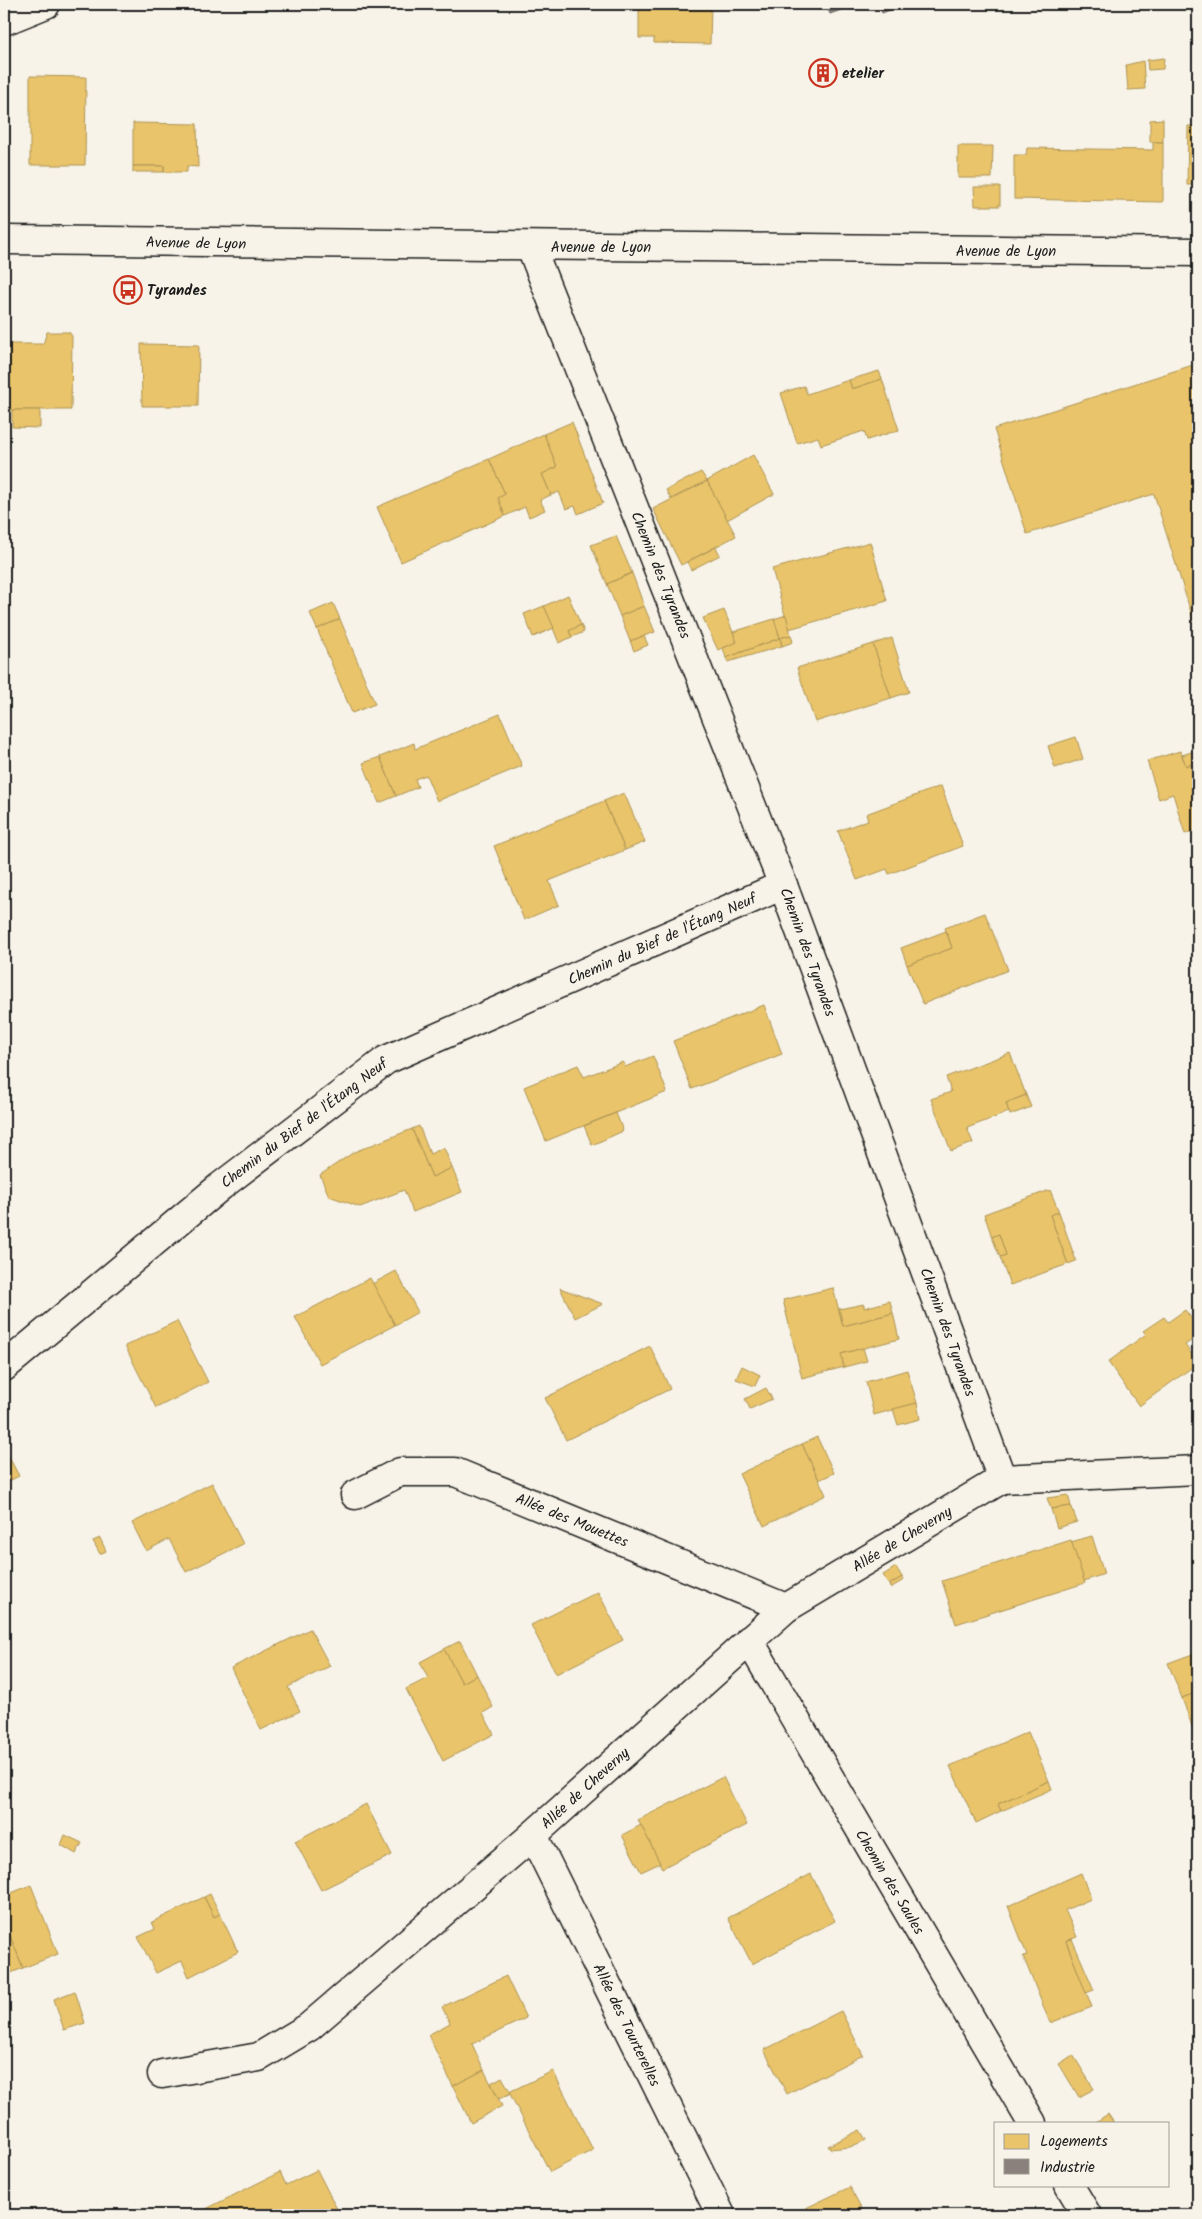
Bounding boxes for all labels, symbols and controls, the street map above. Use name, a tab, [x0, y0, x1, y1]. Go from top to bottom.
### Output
building icon: etelier	[808, 58, 838, 88]
place label: etelier	[842, 62, 885, 86]
street label: Avenue de Lyon	[146, 231, 246, 257]
street label: Avenue de Lyon	[551, 236, 651, 260]
street label: Avenue de Lyon	[956, 240, 1056, 264]
bus stop icon: Tyrandes	[113, 275, 143, 305]
place label: Tyrandes	[147, 279, 207, 303]
street label: Chemin des Tyrandes	[624, 508, 697, 643]
street label: Chemin des Tyrandes	[773, 885, 842, 1021]
street label: Chemin du Bief de l'Étang Neuf	[564, 887, 762, 992]
street label: Chemin du Bief de l'Étang Neuf	[216, 1052, 394, 1195]
street label: Chemin des Tyrandes	[913, 1265, 982, 1401]
street label: Allée des Mouettes	[512, 1487, 632, 1555]
street label: Allée de Cheverny	[848, 1500, 958, 1579]
street label: Allée de Cheverny	[536, 1741, 636, 1835]
street label: Chemin des Saules	[848, 1825, 930, 1940]
street label: Allée des Tourterelles	[586, 1960, 667, 2092]
legend	[994, 2122, 1170, 2186]
text: Logements	[1040, 2130, 1108, 2154]
text: Industrie	[1040, 2156, 1095, 2180]

